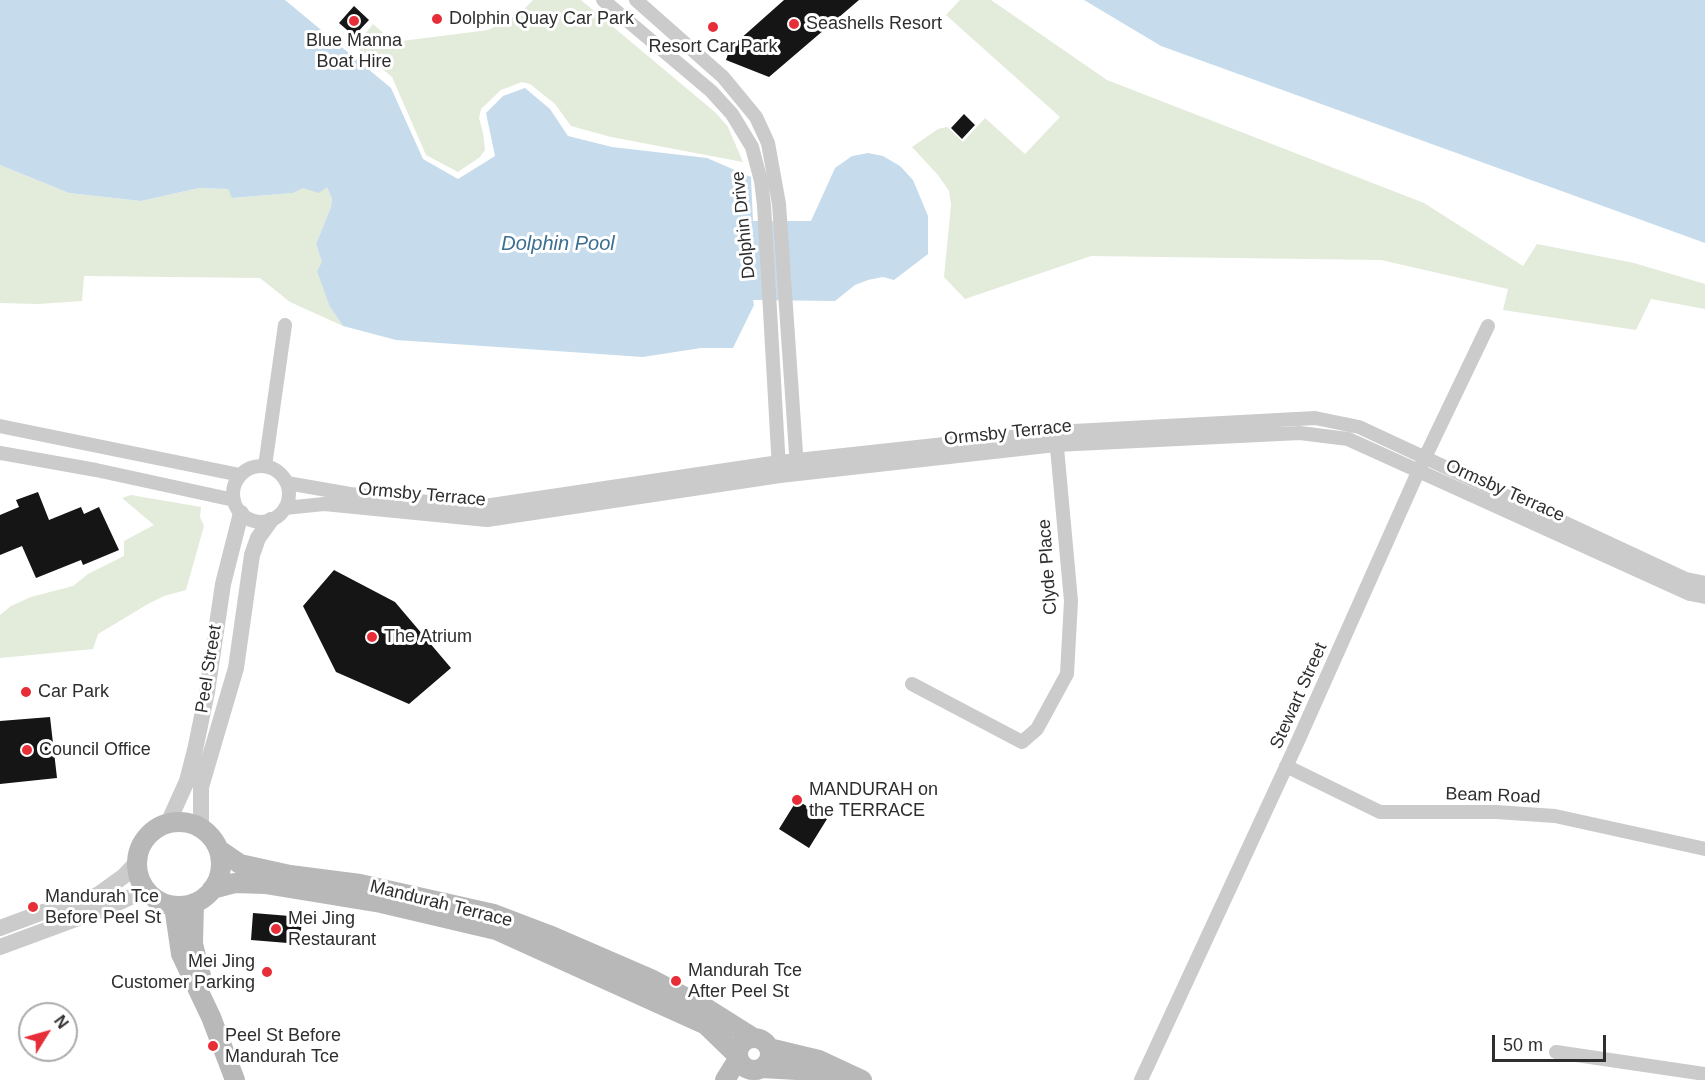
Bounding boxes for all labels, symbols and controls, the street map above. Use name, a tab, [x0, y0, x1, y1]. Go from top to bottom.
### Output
place label: Dolphin Quay Car Park	[449, 8, 634, 30]
marker: Dolphin Quay Car Park	[430, 12, 444, 26]
place label: Seashells Resort	[806, 13, 942, 35]
marker: Blue Manna Boat Hire	[347, 14, 361, 28]
marker: Seashells Resort	[787, 17, 801, 31]
marker: Resort Car Park	[706, 20, 720, 34]
place label: Blue Manna Boat Hire	[306, 30, 402, 72]
place label: Resort Car Park	[648, 36, 778, 58]
street label: Dolphin Drive	[728, 170, 760, 280]
water label: Dolphin Pool	[501, 232, 615, 256]
street label: Ormsby Terrace	[943, 416, 1073, 450]
street label: Ormsby Terrace	[1442, 455, 1568, 527]
street label: Ormsby Terrace	[357, 479, 487, 511]
street label: Clyde Place	[1034, 518, 1062, 616]
street label: Peel Street	[191, 623, 227, 715]
place label: The Atrium	[384, 626, 472, 648]
marker: The Atrium	[365, 630, 379, 644]
street label: Stewart Street	[1266, 640, 1332, 752]
place label: Car Park	[38, 681, 109, 703]
marker: Car Park	[19, 685, 33, 699]
place label: Council Office	[39, 739, 151, 761]
marker: Council Office	[20, 743, 34, 757]
place label: MANDURAH on the TERRACE	[809, 779, 938, 822]
street label: Beam Road	[1445, 784, 1541, 808]
marker: MANDURAH on the TERRACE	[790, 793, 804, 807]
street label: Mandurah Terrace	[368, 876, 514, 932]
place label: Mandurah Tce Before Peel St	[45, 886, 161, 928]
marker: Mandurah Tce Before Peel St	[26, 900, 40, 914]
place label: Mei Jing Restaurant	[288, 908, 376, 950]
marker: Mei Jing Restaurant	[269, 922, 283, 936]
place label: Mei Jing Customer Parking	[111, 951, 255, 994]
place label: Mandurah Tce After Peel St	[688, 960, 802, 1002]
marker: Mei Jing Customer Parking	[260, 965, 274, 979]
marker: Mandurah Tce After Peel St	[669, 974, 683, 988]
north arrow	[18, 1002, 78, 1062]
text: N	[51, 1012, 71, 1032]
scale bar	[1495, 1023, 1609, 1061]
place label: Peel St Before Mandurah Tce	[225, 1025, 341, 1068]
text: 50 m	[1503, 1035, 1543, 1055]
marker: Peel St Before Mandurah Tce	[206, 1039, 220, 1053]

